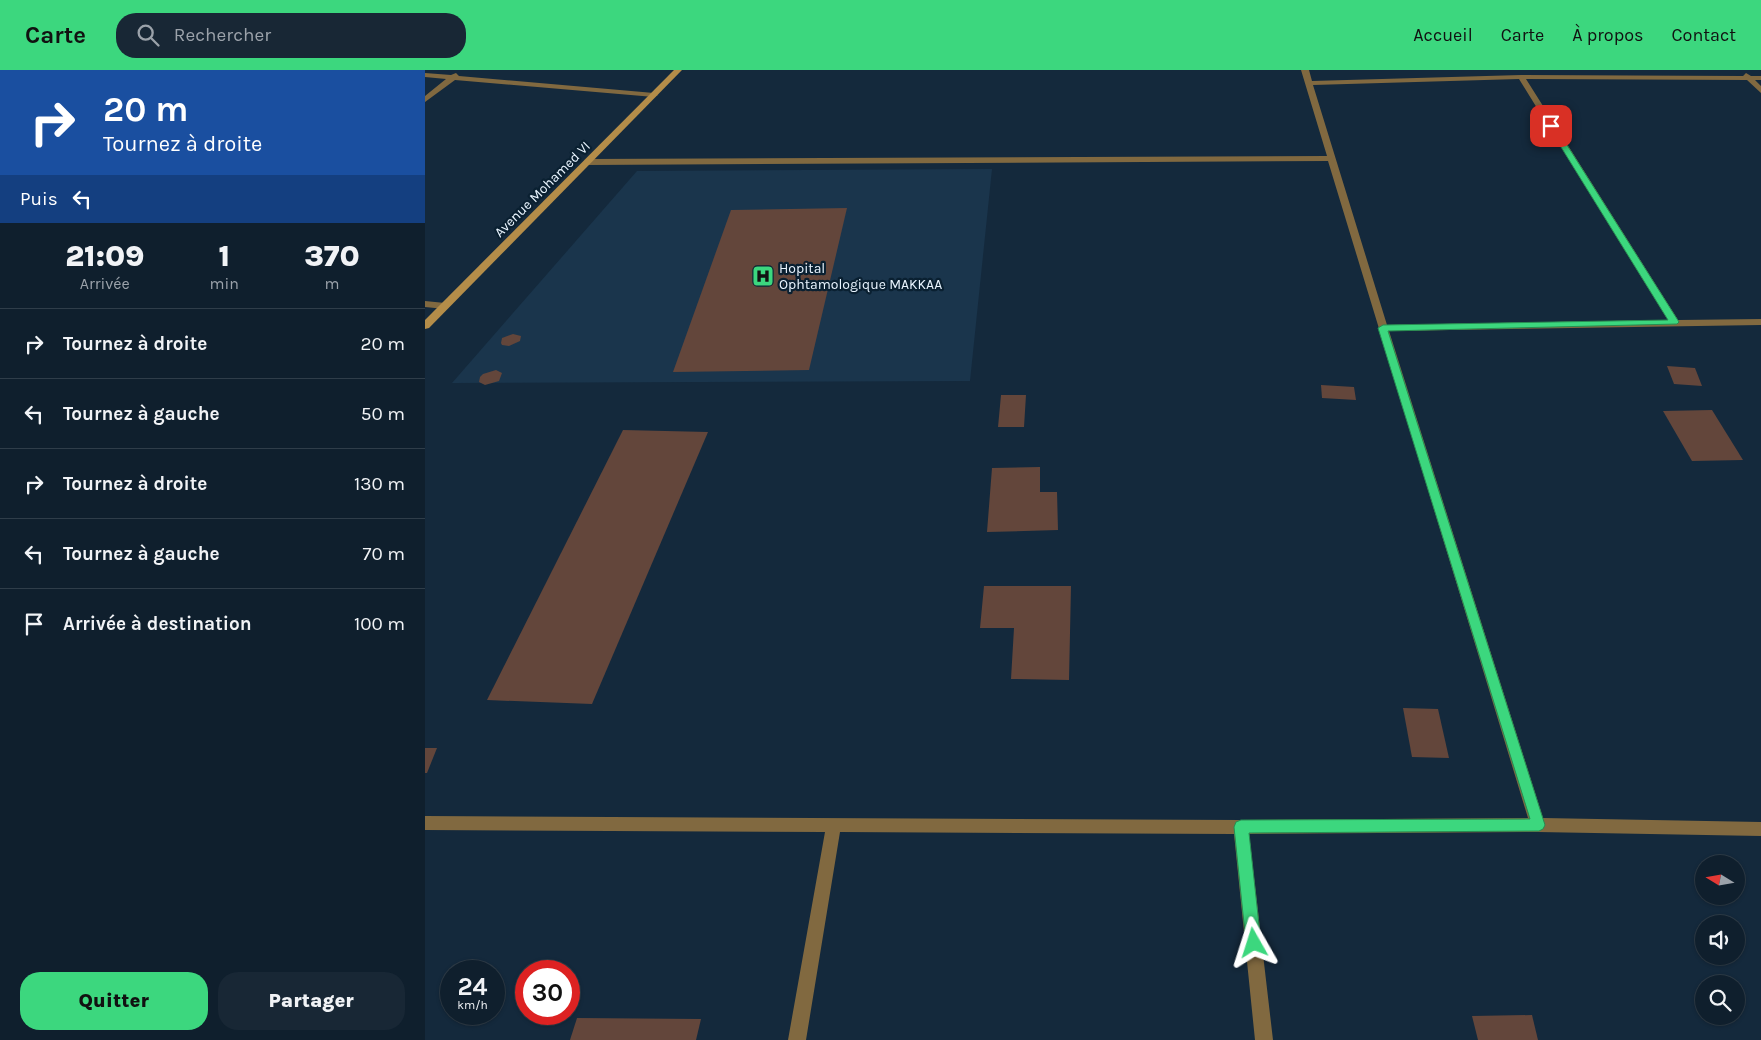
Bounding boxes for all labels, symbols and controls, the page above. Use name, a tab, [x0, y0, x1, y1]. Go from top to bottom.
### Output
search box	[116, 13, 466, 58]
text: Carte	[25, 21, 86, 49]
icon: search	[134, 21, 162, 49]
text: Rechercher	[174, 24, 271, 46]
text: Accueil	[1413, 24, 1473, 46]
text: Carte	[1501, 24, 1544, 46]
text: À propos	[1572, 24, 1644, 46]
text: Contact	[1672, 24, 1736, 46]
text: 20 m	[103, 89, 188, 130]
icon: right	[20, 90, 85, 155]
pin	[1530, 105, 1572, 147]
icon: arrive	[1537, 112, 1565, 140]
text: Tournez à droite	[103, 131, 262, 157]
street label: Avenue Mohamed VI	[491, 138, 594, 241]
icon: left	[68, 185, 96, 213]
text: Puis	[20, 188, 58, 210]
text: 21:09	[65, 238, 144, 274]
text: 1	[219, 238, 230, 274]
text: 370	[304, 238, 360, 274]
place label: Hopital Ophtamologique MAKKAA	[779, 260, 942, 293]
hospital icon: Hopital Ophtamologique MAKKAA	[751, 264, 775, 288]
text: Arrivée	[80, 274, 130, 293]
text: min	[210, 274, 239, 293]
text: m	[324, 274, 339, 293]
icon: right	[20, 330, 48, 358]
text: Tournez à droite	[63, 333, 207, 355]
text: 20 m	[360, 333, 405, 355]
icon: left	[20, 400, 48, 428]
text: Tournez à gauche	[63, 403, 220, 425]
text: 50 m	[361, 403, 405, 425]
icon: right	[20, 470, 48, 498]
text: Tournez à droite	[63, 473, 207, 495]
text: 130 m	[354, 473, 405, 495]
icon: left	[20, 540, 48, 568]
text: Tournez à gauche	[63, 543, 220, 565]
text: 70 m	[363, 543, 405, 565]
icon: arrive	[20, 610, 48, 638]
text: Arrivée à destination	[63, 613, 252, 635]
text: 100 m	[354, 613, 405, 635]
north arrow	[1695, 855, 1745, 905]
map controls	[1695, 855, 1745, 1025]
button: sound	[1695, 915, 1745, 965]
position arrow	[1227, 916, 1279, 968]
speed limit sign: 30	[515, 960, 580, 1025]
button: Quitter	[20, 972, 208, 1030]
button: Partager	[218, 972, 405, 1030]
text: 24	[457, 972, 488, 1001]
button: search	[1695, 975, 1745, 1025]
text: km/h	[457, 998, 488, 1012]

